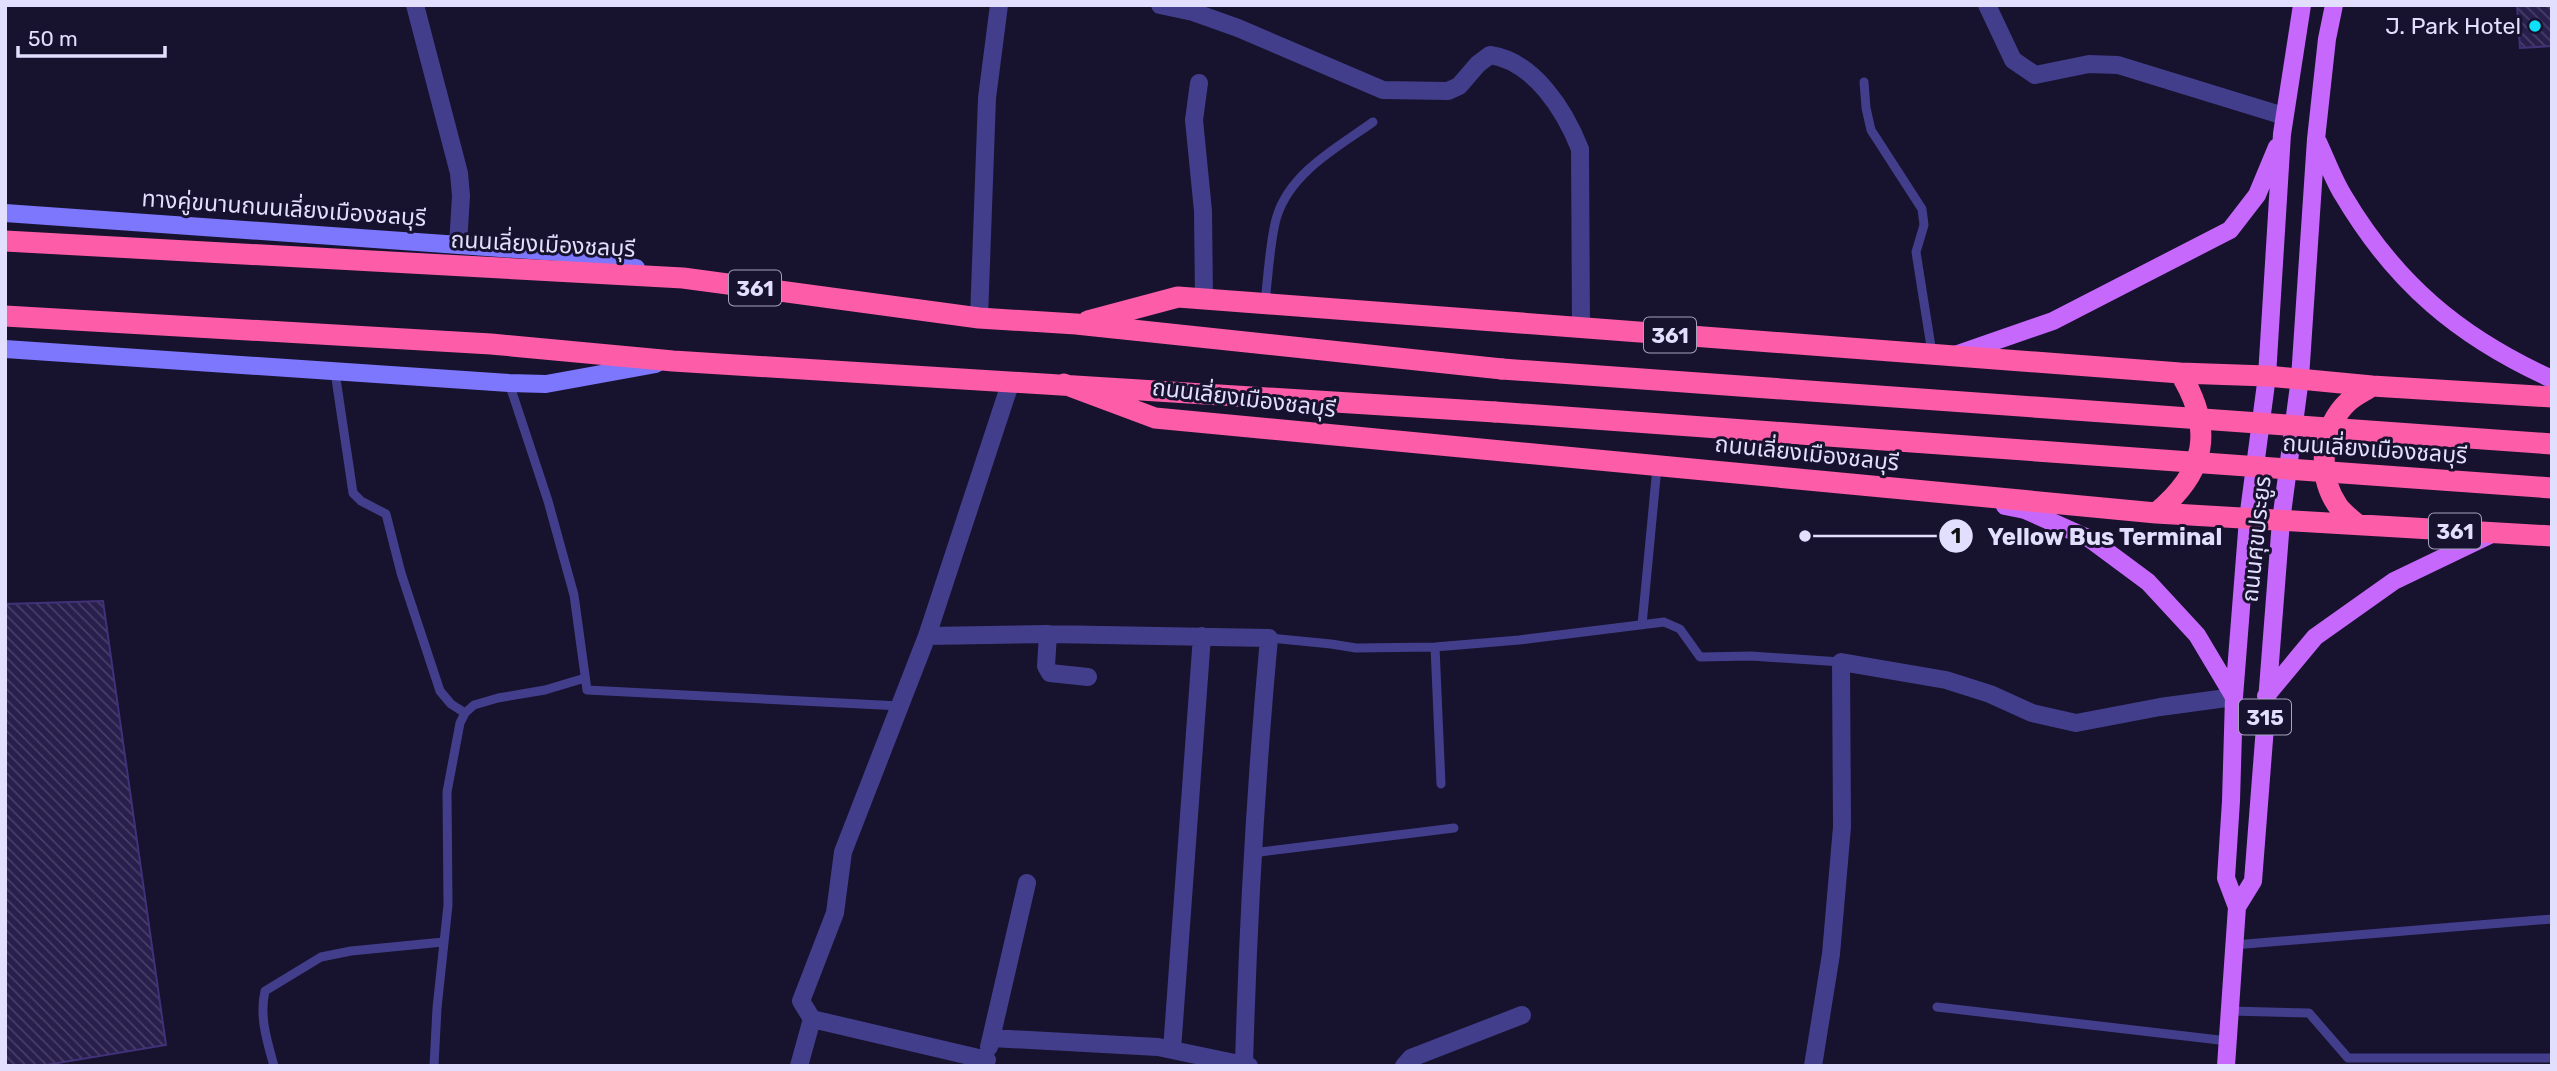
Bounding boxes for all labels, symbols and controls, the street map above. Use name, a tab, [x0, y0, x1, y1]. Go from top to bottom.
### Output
place label: J. Park Hotel	[2385, 12, 2521, 40]
scale bar	[18, 14, 164, 58]
marker: J. Park Hotel	[2527, 18, 2543, 34]
text: 50 m	[28, 26, 78, 51]
street label: ทางคู่ขนานถนนเลี่ยงเมืองชลบุรี	[141, 182, 427, 233]
street label: ถนนเลี่ยงเมืองชลบุรี	[450, 223, 636, 263]
road number: 361	[729, 270, 781, 306]
road number: 361	[1644, 318, 1696, 352]
street label: ถนนเลี่ยงเมืองชลบุรี	[1150, 371, 1338, 423]
street label: ถนนเลี่ยงเมืองชลบุรี	[1713, 427, 1901, 477]
street label: ถนนเลี่ยงเมืองชลบุรี	[2282, 427, 2468, 469]
street label: ถนนศุขประยูร	[2235, 474, 2278, 604]
callout: Yellow Bus Terminal	[1938, 514, 2237, 559]
road number: 361	[2429, 514, 2481, 548]
text: 1	[1951, 523, 1961, 548]
text: Yellow Bus Terminal	[1988, 523, 2222, 551]
road number: 315	[2239, 700, 2291, 734]

